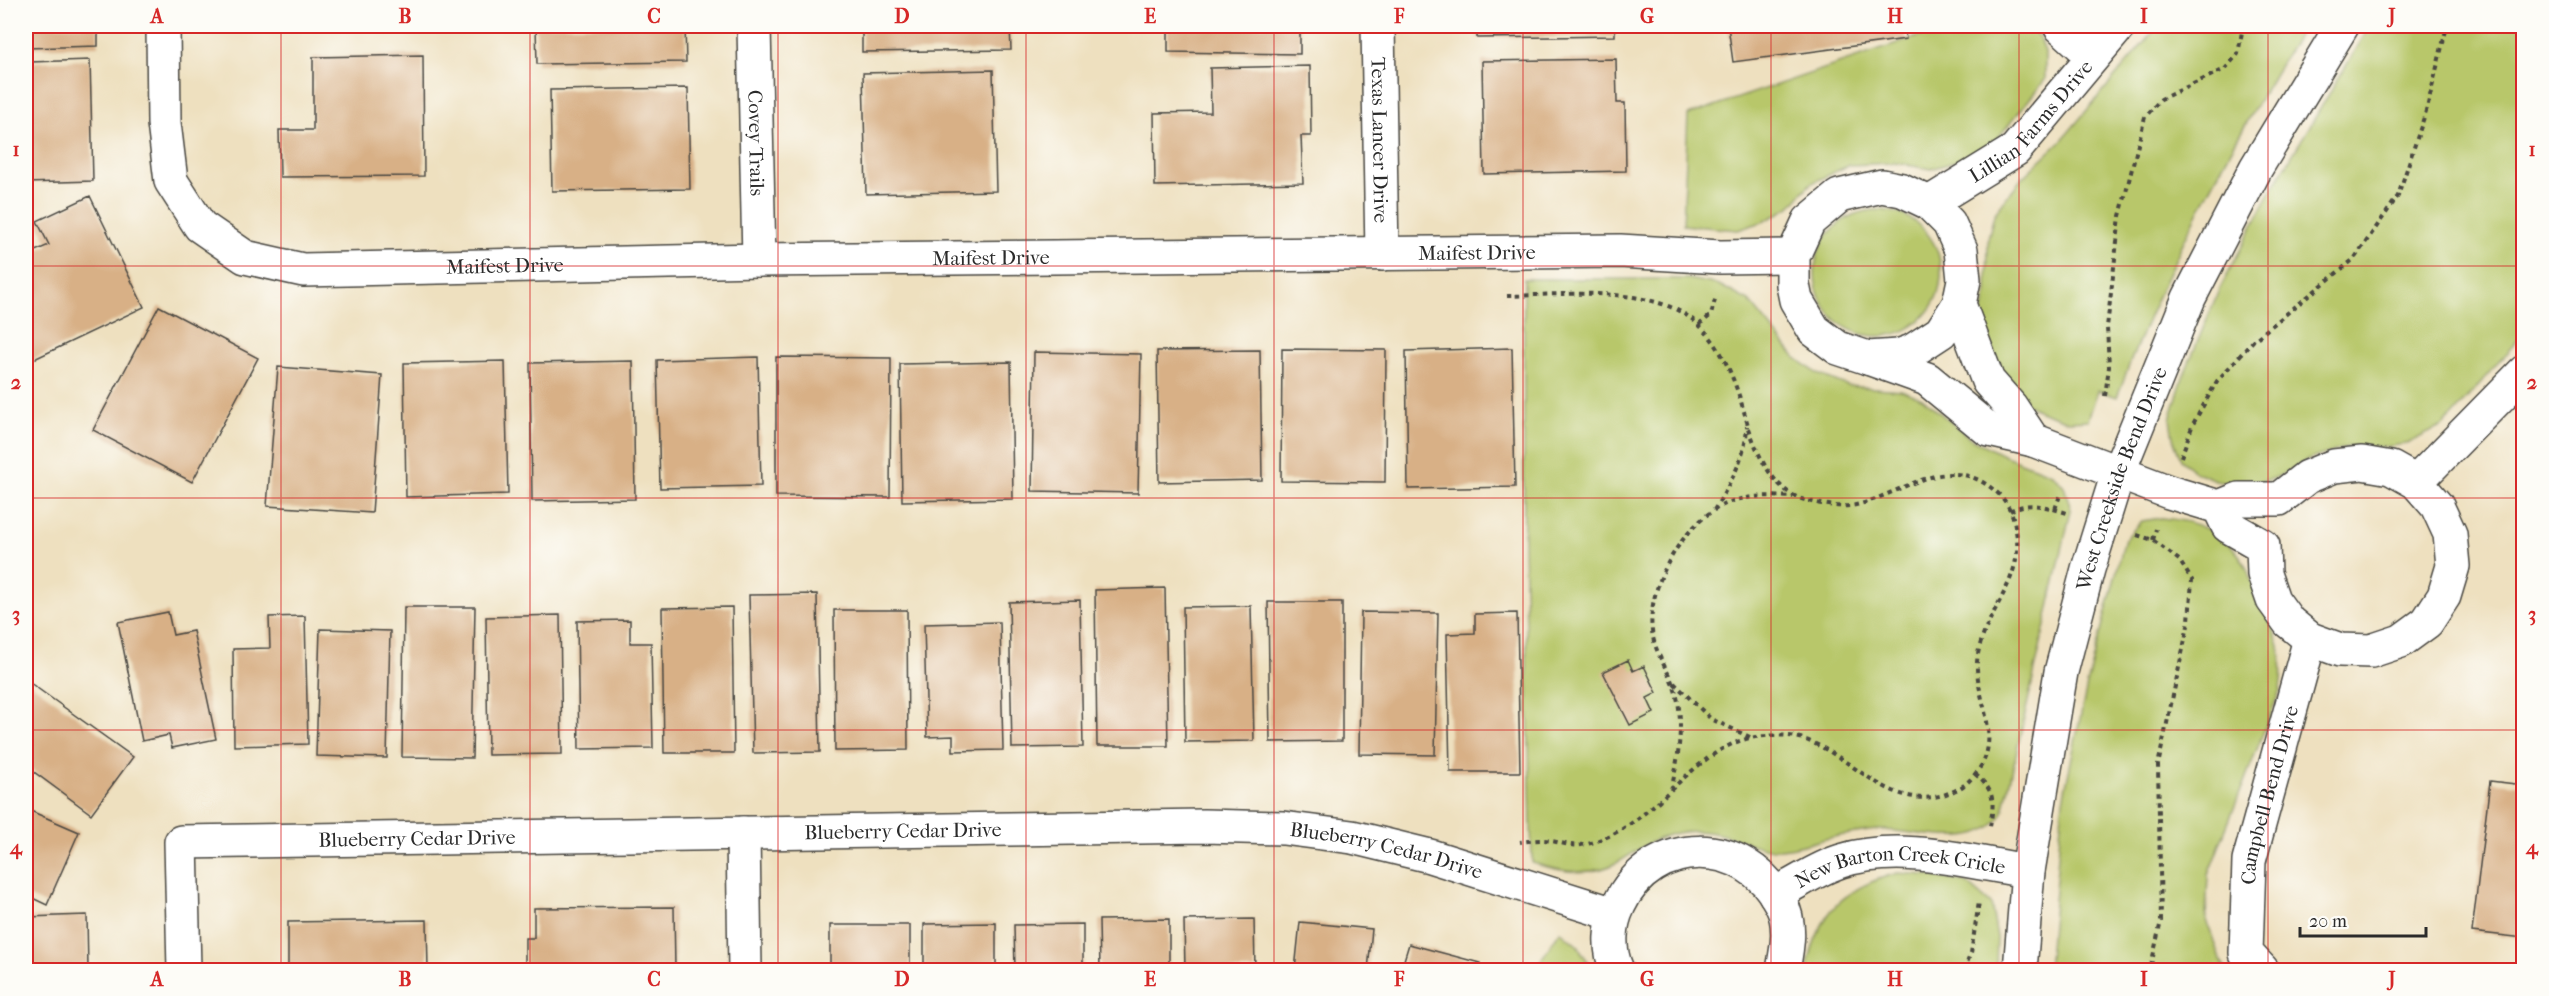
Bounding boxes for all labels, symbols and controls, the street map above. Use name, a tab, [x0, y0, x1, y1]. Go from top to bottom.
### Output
text: A	[149, 5, 165, 28]
text: B	[398, 5, 412, 28]
text: C	[647, 5, 661, 28]
text: D	[894, 5, 910, 28]
text: E	[1144, 5, 1156, 28]
text: F	[1393, 5, 1405, 28]
text: G	[1640, 5, 1654, 28]
text: H	[1887, 5, 1903, 28]
text: I	[2140, 5, 2148, 28]
text: J	[2386, 5, 2396, 28]
street label: Lillian Farms Drive	[1965, 56, 2097, 187]
street label: Texas Lancer Drive	[1367, 57, 1392, 223]
street label: Covey Trails	[743, 90, 769, 196]
text: 1	[12, 138, 20, 161]
text: 1	[2528, 138, 2536, 161]
street label: Maifest Drive	[1418, 241, 1536, 265]
street label: Maifest Drive	[932, 246, 1050, 270]
street label: Maifest Drive	[446, 253, 564, 279]
street label: West Creekside Bend Drive	[2072, 363, 2172, 594]
text: 2	[11, 371, 21, 394]
text: 2	[2527, 371, 2537, 394]
text: 3	[12, 603, 20, 626]
text: 3	[2528, 603, 2536, 626]
street label: Campbell Bend Drive	[2237, 703, 2303, 885]
street label: Blueberry Cedar Drive	[804, 818, 1002, 844]
street label: Blueberry Cedar Drive	[1289, 818, 1485, 884]
street label: Blueberry Cedar Drive	[318, 826, 516, 852]
text: 4	[9, 836, 23, 860]
text: 4	[2525, 836, 2539, 860]
street label: New Barton Creek Cricle	[1791, 842, 2007, 893]
scale bar	[2300, 900, 2426, 938]
text: 20 m	[2309, 911, 2347, 932]
text: A	[149, 968, 165, 991]
text: B	[398, 968, 412, 991]
text: C	[647, 968, 661, 991]
text: D	[894, 968, 910, 991]
text: E	[1144, 968, 1156, 991]
text: F	[1393, 968, 1405, 991]
text: G	[1640, 968, 1654, 991]
text: H	[1887, 968, 1903, 991]
text: I	[2140, 968, 2148, 991]
text: J	[2386, 968, 2396, 991]

